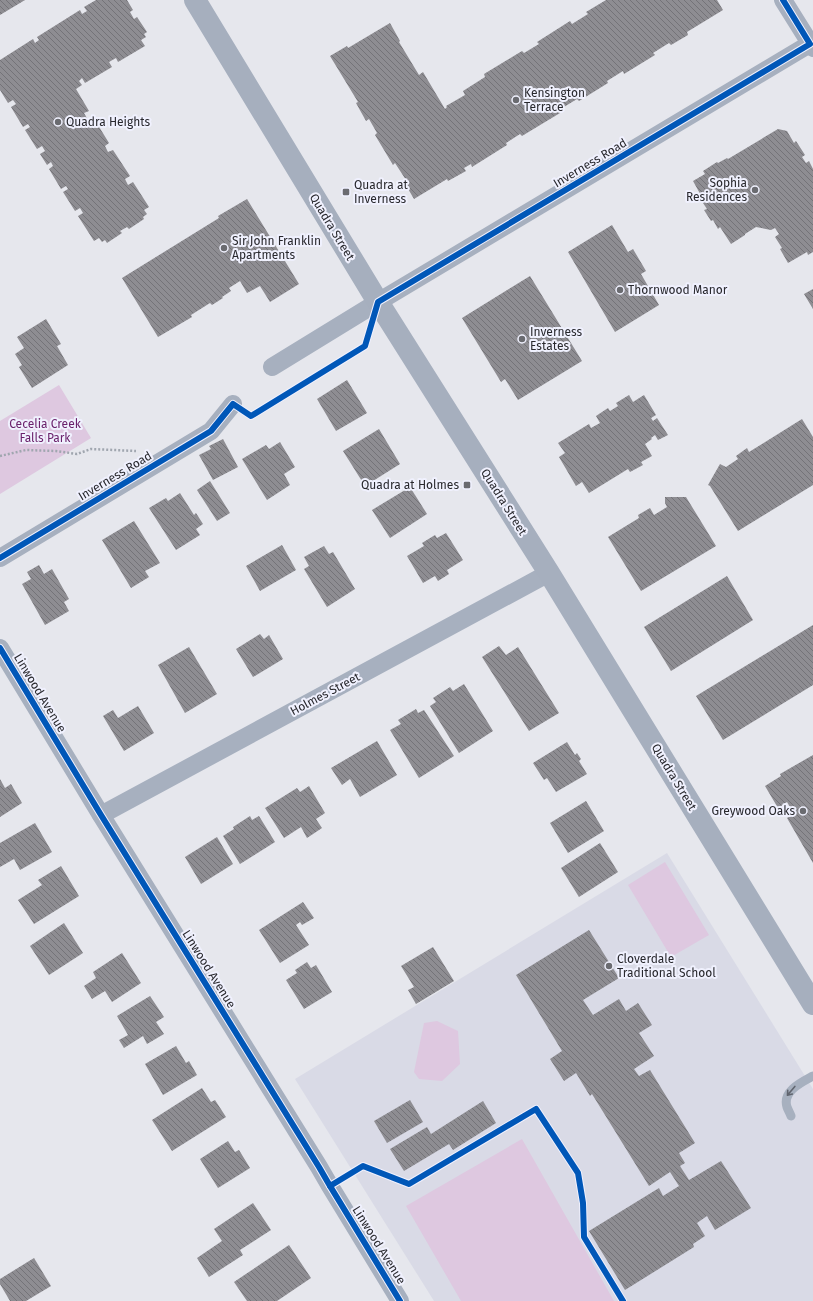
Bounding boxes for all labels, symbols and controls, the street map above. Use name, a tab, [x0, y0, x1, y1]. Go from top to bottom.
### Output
place label: Kensington Terrace	[524, 86, 585, 114]
marker: Kensington Terrace	[511, 95, 521, 105]
place label: Quadra Heights	[66, 115, 151, 129]
marker: Quadra Heights	[53, 117, 63, 127]
street label: Inverness Road	[551, 136, 629, 190]
place label: Sophia Residences	[686, 176, 747, 204]
place label: Quadra at Inverness	[354, 178, 408, 206]
marker: Sophia Residences	[750, 185, 760, 195]
marker: Quadra at Inverness	[341, 187, 351, 197]
street label: Quadra Street	[307, 191, 358, 264]
place label: Sir John Franklin Apartments	[232, 234, 321, 262]
marker: Sir John Franklin Apartments	[219, 243, 229, 253]
place label: Thornwood Manor	[628, 283, 728, 297]
marker: Thornwood Manor	[615, 285, 625, 295]
place label: Inverness Estates	[530, 325, 583, 353]
marker: Inverness Estates	[517, 334, 527, 344]
park label: Cecelia Creek Falls Park	[9, 417, 82, 445]
street label: Inverness Road	[76, 449, 154, 503]
street label: Quadra Street	[478, 466, 530, 538]
place label: Quadra at Holmes	[361, 478, 459, 492]
marker: Quadra at Holmes	[462, 480, 472, 490]
street label: Linwood Avenue	[11, 651, 69, 735]
street label: Holmes Street	[288, 669, 363, 718]
street label: Quadra Street	[649, 741, 700, 814]
place label: Greywood Oaks	[711, 804, 795, 818]
marker: Greywood Oaks	[798, 806, 808, 816]
street label: Linwood Avenue	[179, 927, 239, 1011]
place label: Cloverdale Traditional School	[617, 952, 716, 980]
marker: Cloverdale Traditional School	[604, 961, 614, 971]
one-way arrow	[787, 1086, 796, 1097]
street label: Linwood Avenue	[349, 1203, 409, 1287]

